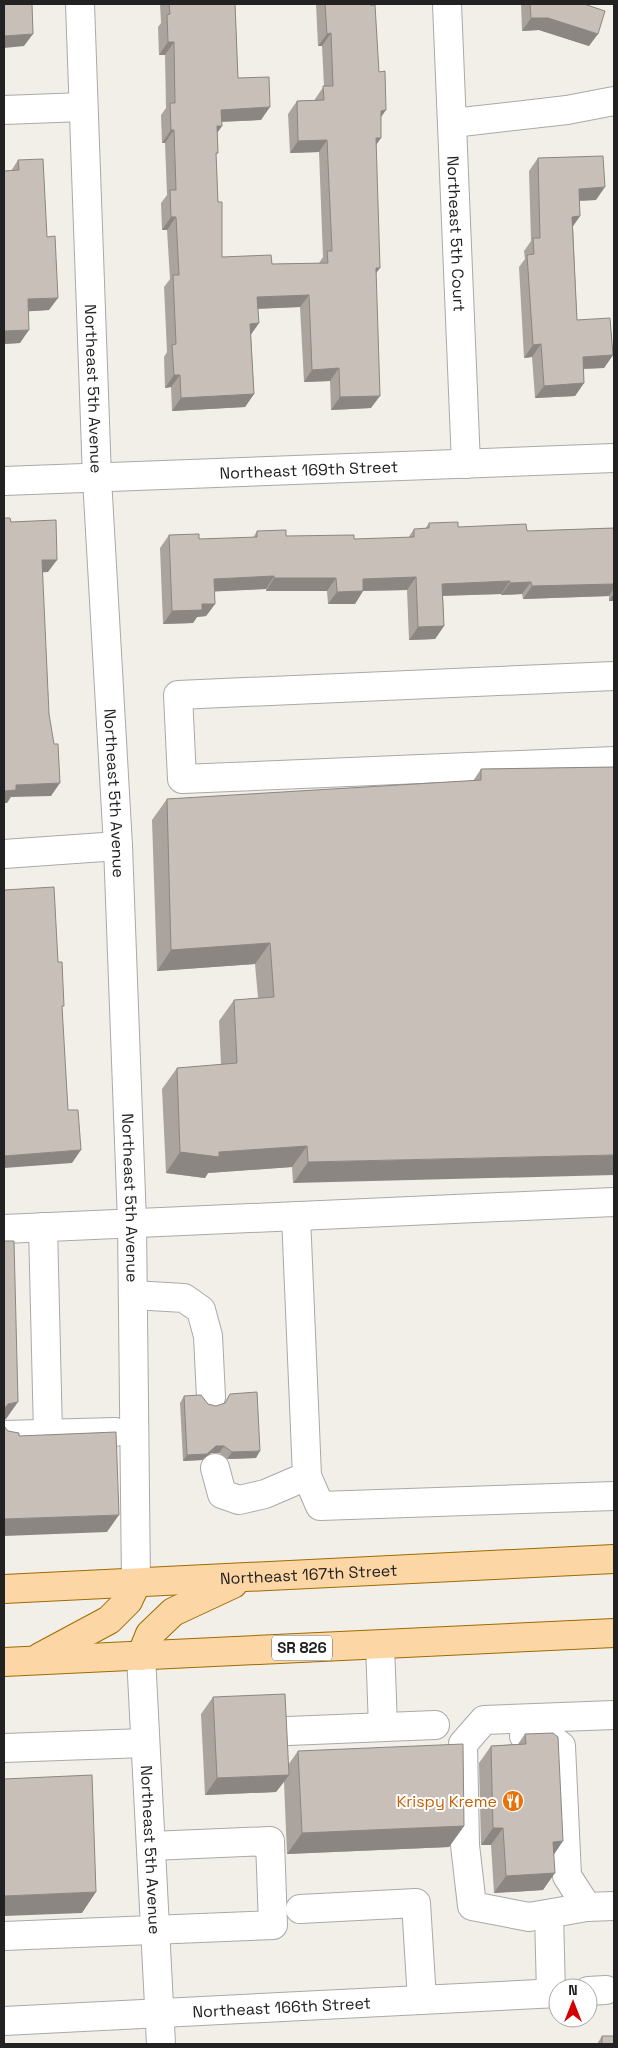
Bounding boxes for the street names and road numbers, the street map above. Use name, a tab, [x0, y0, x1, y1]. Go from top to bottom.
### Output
street label: Northeast 5th Court	[442, 155, 470, 312]
street label: Northeast 5th Avenue	[80, 304, 107, 474]
street label: Northeast 169th Street	[219, 456, 398, 484]
street label: Northeast 5th Avenue	[99, 708, 129, 878]
street label: Northeast 5th Avenue	[117, 1113, 143, 1283]
street label: Northeast 167th Street	[219, 1560, 398, 1589]
road number: SR 826	[272, 1636, 332, 1660]
street label: Northeast 5th Avenue	[136, 1765, 165, 1935]
street label: Northeast 166th Street	[192, 1992, 371, 2022]

